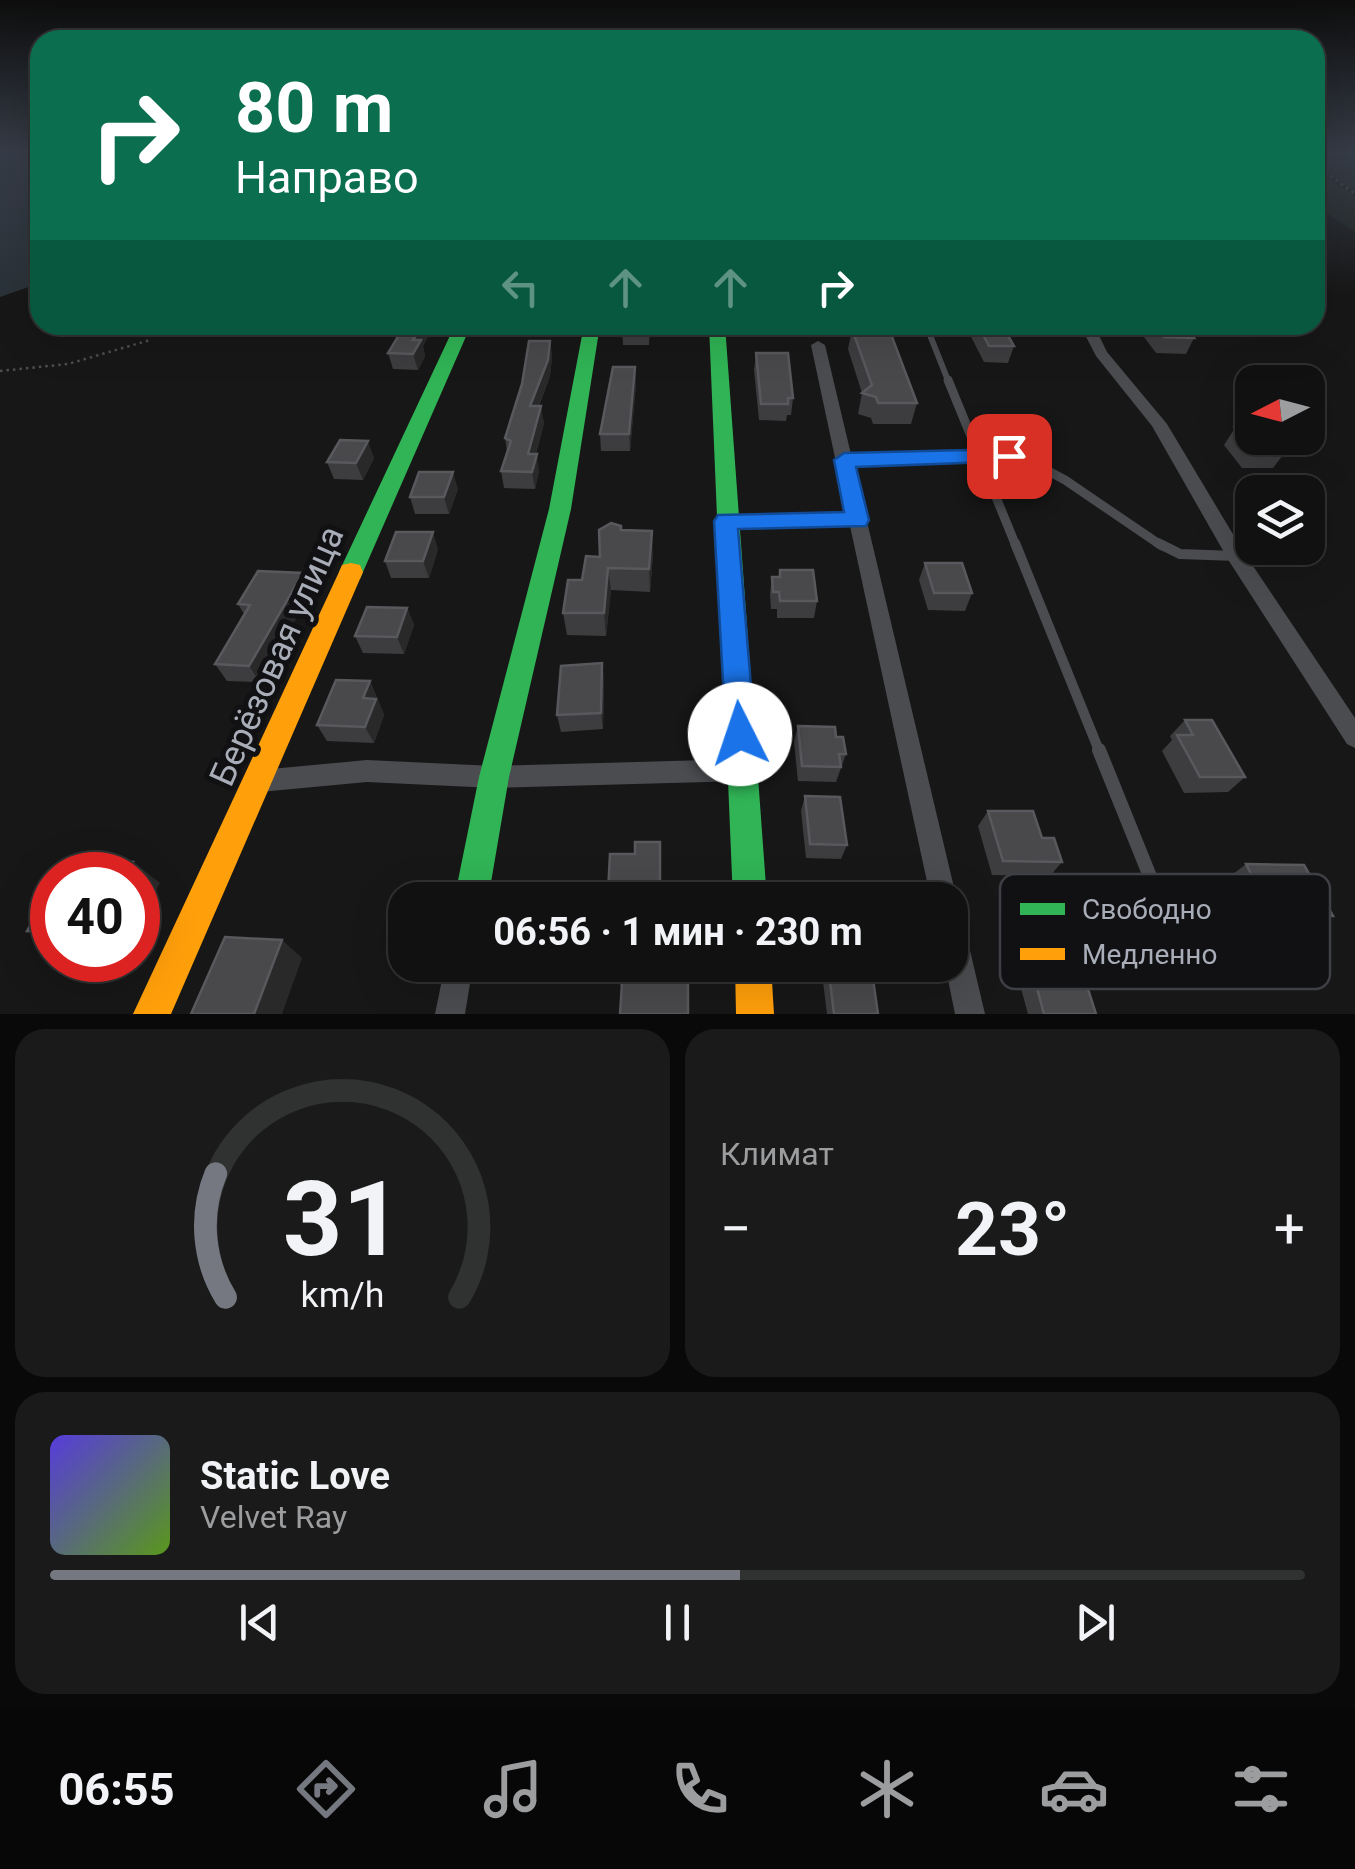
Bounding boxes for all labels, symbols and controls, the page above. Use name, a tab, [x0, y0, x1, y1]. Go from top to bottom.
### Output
text: 80 m	[235, 67, 393, 149]
icon: right	[70, 70, 200, 200]
text: Направо	[235, 151, 419, 204]
icon: left	[493, 260, 548, 315]
icon: ahead	[598, 260, 653, 315]
icon: ahead	[703, 260, 758, 315]
icon: right	[808, 260, 863, 315]
north arrow	[1235, 365, 1325, 455]
map controls	[1235, 365, 1325, 565]
pin	[967, 414, 1052, 499]
icon: arrive	[982, 429, 1037, 484]
button: layers	[1235, 475, 1325, 565]
street label: Берёзовая улица	[201, 520, 353, 792]
position arrow	[688, 682, 792, 786]
speed limit sign: 40	[30, 852, 160, 982]
legend	[1000, 874, 1330, 989]
text: Свободно	[1082, 893, 1212, 926]
text: 06:56 · 1 мин · 230 m	[493, 910, 863, 954]
text: Медленно	[1082, 938, 1218, 971]
text: Климат	[720, 1135, 834, 1173]
text: 31	[283, 1159, 402, 1280]
text: 23°	[955, 1185, 1070, 1273]
text: −	[720, 1197, 751, 1261]
text: +	[1274, 1197, 1305, 1261]
text: km/h	[301, 1274, 384, 1316]
text: Static Love	[200, 1454, 390, 1498]
text: Velvet Ray	[200, 1498, 347, 1536]
icon: previous	[232, 1595, 287, 1650]
icon: pause	[650, 1595, 705, 1650]
icon: next	[1068, 1595, 1123, 1650]
icon: directions	[291, 1754, 361, 1824]
icon: music	[478, 1754, 548, 1824]
icon: phone	[665, 1754, 735, 1824]
icon: climate	[852, 1754, 922, 1824]
icon: car	[1039, 1754, 1109, 1824]
icon: filters	[1226, 1754, 1296, 1824]
text: 06:55	[59, 1763, 174, 1816]

